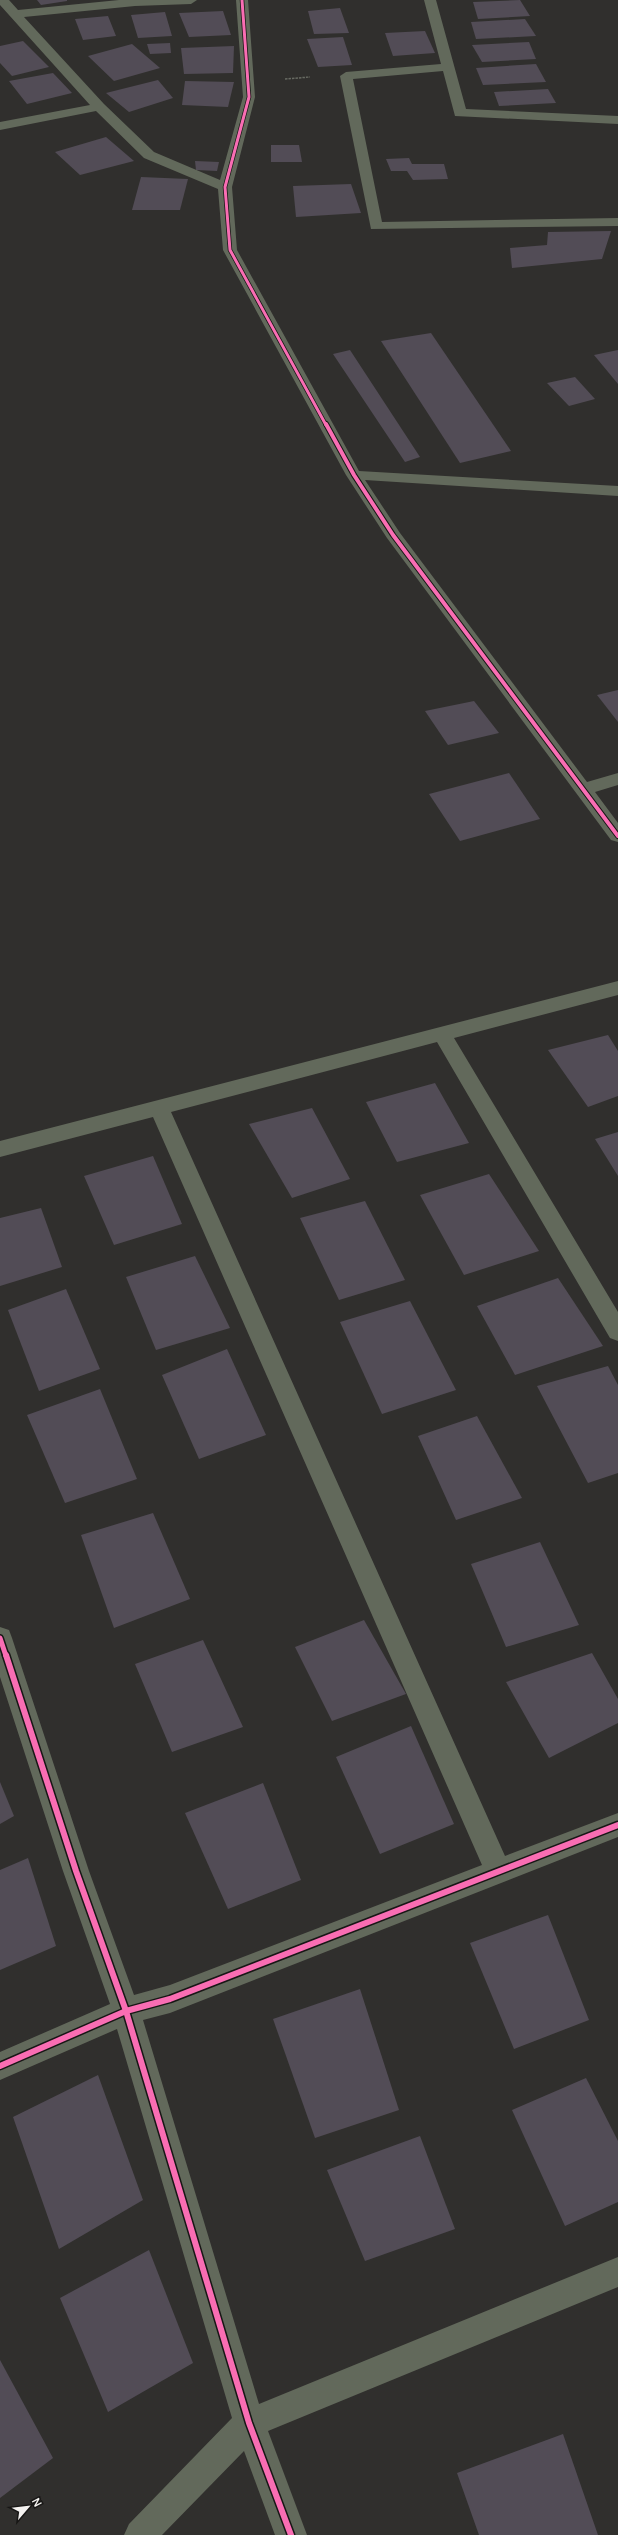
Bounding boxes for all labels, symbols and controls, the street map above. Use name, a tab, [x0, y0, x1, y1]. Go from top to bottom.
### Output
north arrow	[8, 2487, 48, 2527]
text: N	[29, 2495, 46, 2509]

